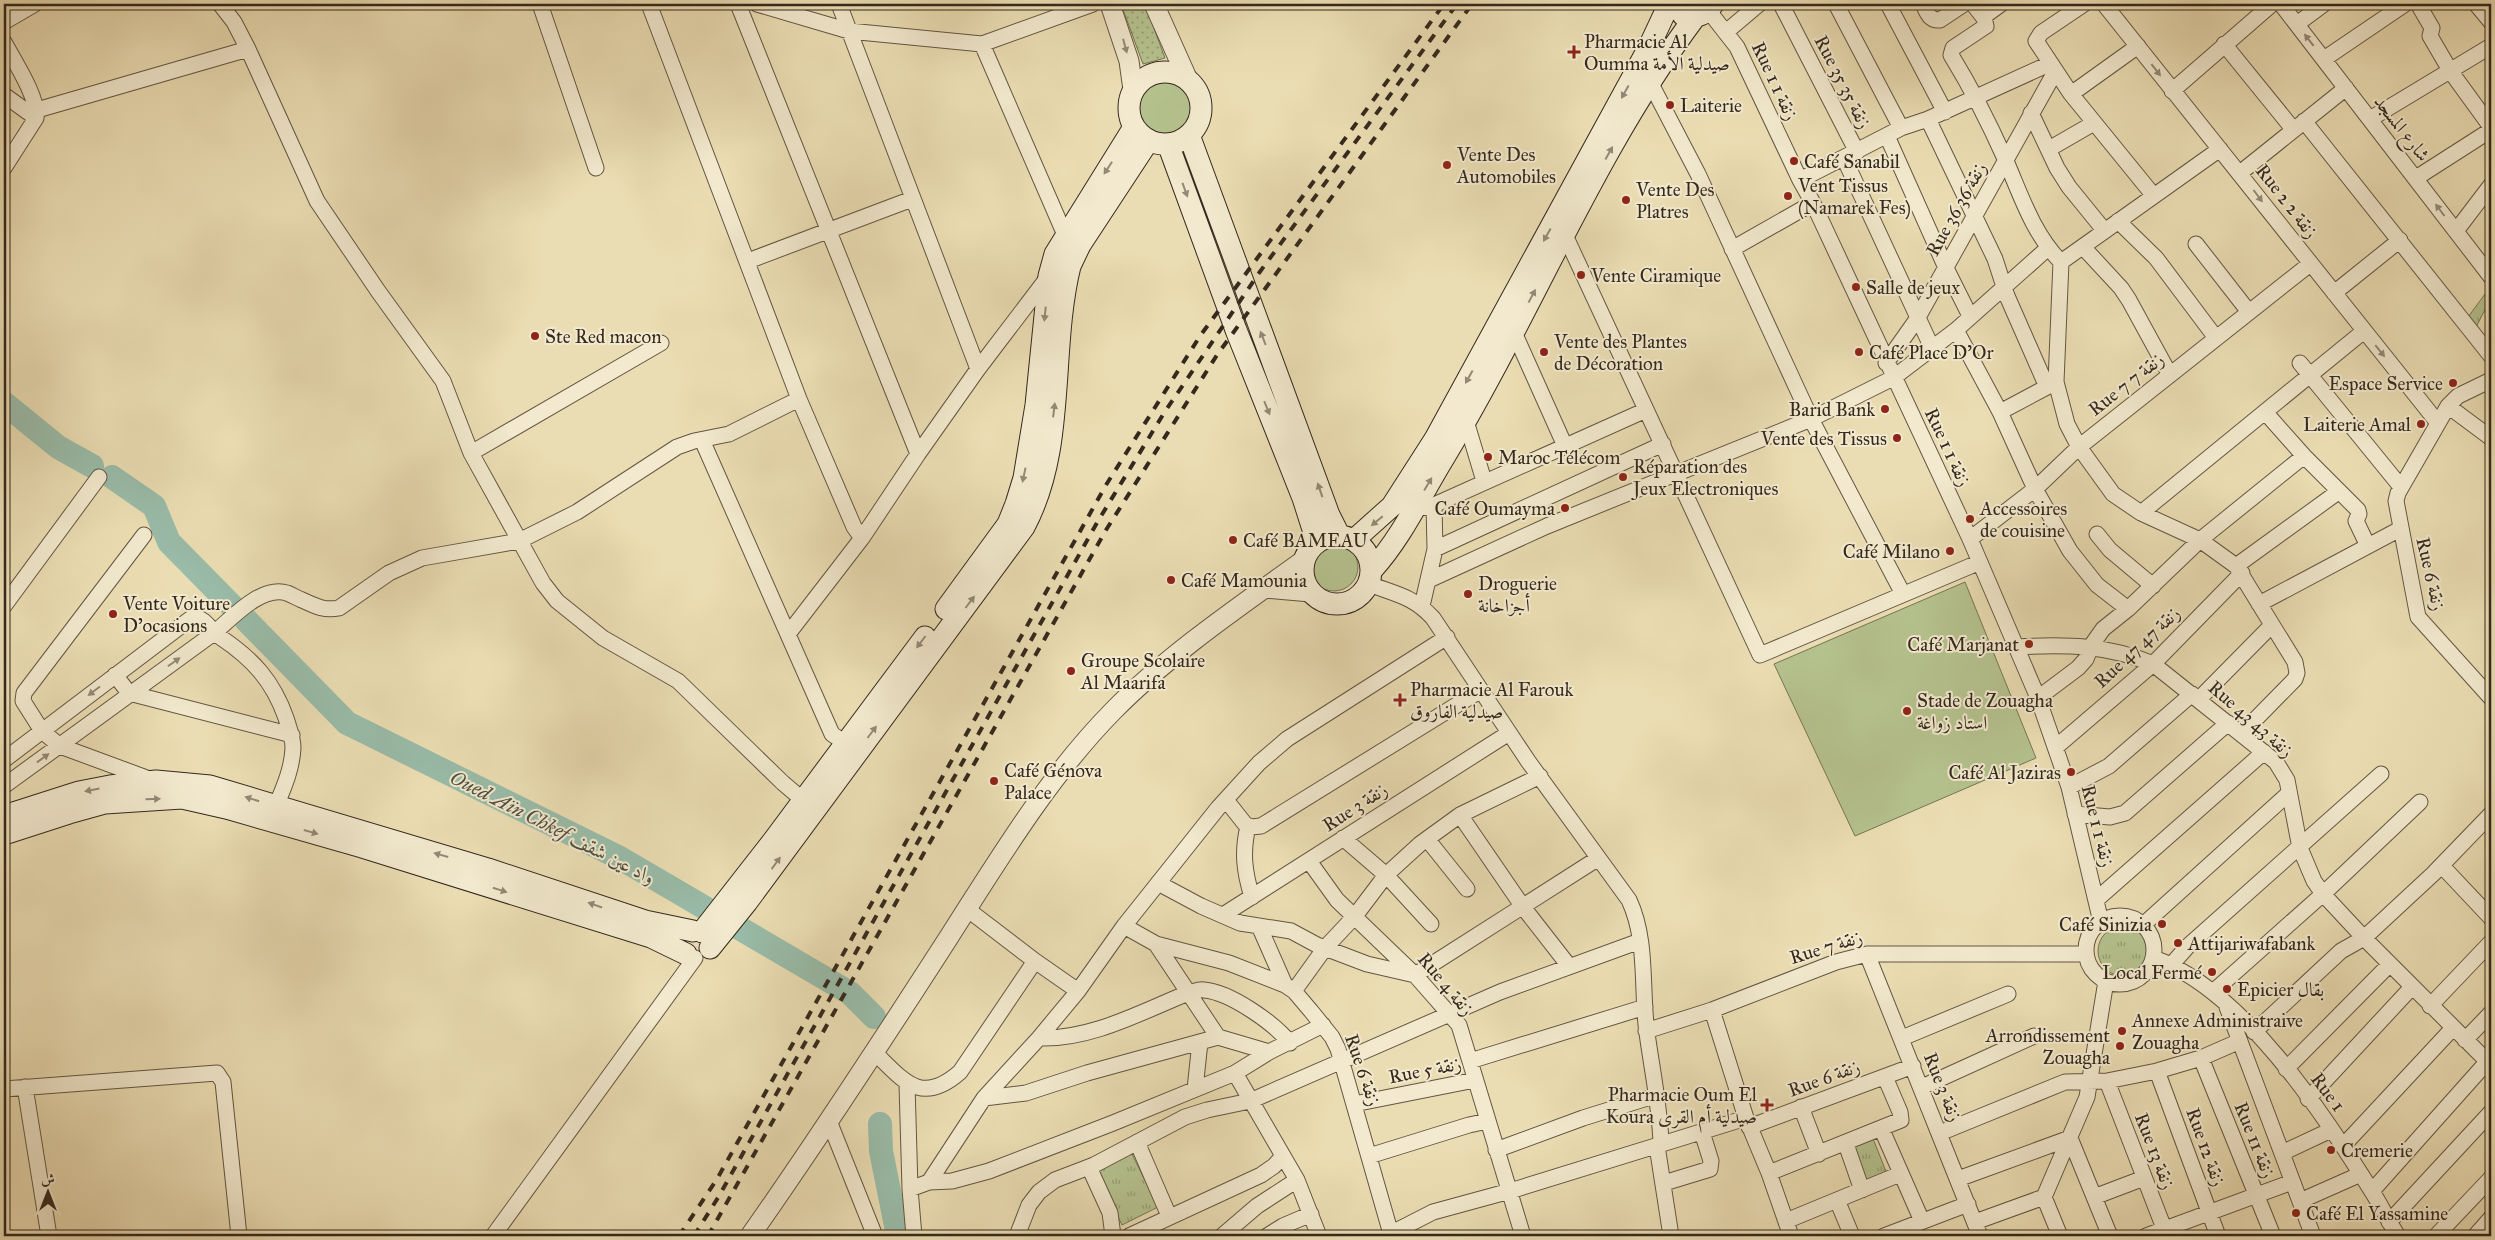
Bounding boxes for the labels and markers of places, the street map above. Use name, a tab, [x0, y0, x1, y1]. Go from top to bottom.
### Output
place label: Pharmacie Al Oumma صيدلية الأمة	[1584, 30, 1730, 75]
marker: Pharmacie Al Oumma صيدلية الأمة	[1568, 46, 1580, 58]
place label: Laiterie	[1680, 94, 1742, 117]
marker: Laiterie	[1664, 99, 1676, 111]
place label: Vente Des Automobiles	[1456, 143, 1556, 188]
place label: Café Sanabil	[1804, 150, 1901, 173]
marker: Café Sanabil	[1788, 155, 1800, 167]
marker: Vente Des Automobiles	[1441, 159, 1453, 171]
place label: Vent Tissus (Namarek Fes)	[1797, 174, 1911, 220]
place label: Vente Des Platres	[1635, 178, 1715, 223]
marker: Vent Tissus (Namarek Fes)	[1782, 190, 1794, 202]
marker: Vente Des Platres	[1620, 194, 1632, 206]
place label: Vente Ciramique	[1590, 264, 1721, 288]
marker: Vente Ciramique	[1575, 269, 1587, 281]
place label: Salle de jeux	[1866, 276, 1960, 299]
marker: Salle de jeux	[1850, 281, 1862, 293]
place label: Ste Red macon	[545, 325, 661, 348]
marker: Ste Red macon	[529, 330, 541, 342]
place label: Vente des Plantes de Décoration	[1553, 330, 1687, 375]
place label: Café Place D'Or	[1869, 341, 1994, 364]
marker: Vente des Plantes de Décoration	[1538, 346, 1550, 358]
marker: Café Place D'Or	[1853, 346, 1865, 358]
place label: Espace Service	[2328, 372, 2443, 395]
marker: Espace Service	[2447, 377, 2459, 389]
place label: Barid Bank	[1789, 398, 1875, 421]
marker: Barid Bank	[1879, 403, 1891, 415]
place label: Laiterie Amal	[2303, 413, 2412, 436]
marker: Laiterie Amal	[2415, 418, 2427, 430]
place label: Vente des Tissus	[1760, 427, 1887, 450]
marker: Vente des Tissus	[1891, 432, 1903, 444]
place label: Maroc Télécom	[1498, 446, 1621, 469]
marker: Maroc Télécom	[1482, 451, 1494, 463]
place label: Réparation des Jeux Electroniques	[1631, 455, 1779, 501]
marker: Réparation des Jeux Electroniques	[1617, 471, 1629, 483]
place label: Café Oumayma	[1435, 497, 1556, 520]
place label: Accessoires de couisine	[1979, 497, 2067, 542]
marker: Café Oumayma	[1559, 502, 1571, 514]
marker: Accessoires de couisine	[1964, 513, 1976, 525]
place label: Café BAMEAU	[1243, 529, 1368, 552]
marker: Café BAMEAU	[1227, 534, 1239, 546]
place label: Café Milano	[1843, 540, 1940, 563]
marker: Café Milano	[1944, 545, 1956, 557]
place label: Café Mamounia	[1181, 569, 1308, 592]
place label: Droguerie أجزاخانة	[1478, 572, 1557, 617]
marker: Café Mamounia	[1165, 574, 1177, 586]
marker: Droguerie أجزاخانة	[1462, 588, 1474, 600]
place label: Vente Voiture D'ocasions	[122, 592, 230, 637]
marker: Vente Voiture D'ocasions	[107, 608, 119, 620]
place label: Café Marjanat	[1907, 633, 2019, 656]
marker: Café Marjanat	[2023, 638, 2035, 650]
place label: Groupe Scolaire Al Maarifa	[1080, 649, 1205, 694]
marker: Groupe Scolaire Al Maarifa	[1065, 665, 1077, 677]
place label: Pharmacie Al Farouk صيدلية الفاروق	[1410, 678, 1574, 723]
place label: Stade de Zouagha استاد زواغة	[1917, 689, 2054, 734]
marker: Pharmacie Al Farouk صيدلية الفاروق	[1394, 694, 1406, 706]
marker: Stade de Zouagha استاد زواغة	[1901, 705, 1913, 717]
place label: Café Génova Palace	[1004, 759, 1103, 804]
place label: Café Al Jaziras	[1948, 761, 2061, 785]
marker: Café Al Jaziras	[2065, 766, 2077, 778]
marker: Café Génova Palace	[988, 775, 1000, 787]
place label: Café Sinizia	[2059, 913, 2153, 936]
marker: Café Sinizia	[2156, 918, 2168, 930]
place label: Attijariwafabank	[2187, 932, 2315, 955]
marker: Attijariwafabank	[2172, 937, 2184, 949]
place label: Local Fermé	[2102, 961, 2202, 984]
marker: Local Fermé	[2206, 966, 2218, 978]
place label: Epicier بقال	[2237, 978, 2324, 1001]
marker: Epicier بقال	[2221, 983, 2233, 995]
place label: Annexe Administraive Zouagha	[2131, 1009, 2303, 1055]
place label: Arrondissement Zouagha	[1985, 1024, 2111, 1070]
marker: Annexe Administraive Zouagha	[2116, 1025, 2128, 1037]
marker: Arrondissement Zouagha	[2114, 1040, 2126, 1052]
place label: Pharmacie Oum El Koura صيدلية أم القرى	[1606, 1083, 1758, 1133]
marker: Pharmacie Oum El Koura صيدلية أم القرى	[1761, 1099, 1773, 1111]
place label: Cremerie	[2341, 1139, 2413, 1162]
marker: Cremerie	[2325, 1144, 2337, 1156]
place label: Café El Yassamine	[2306, 1202, 2448, 1225]
marker: Café El Yassamine	[2290, 1207, 2302, 1219]

